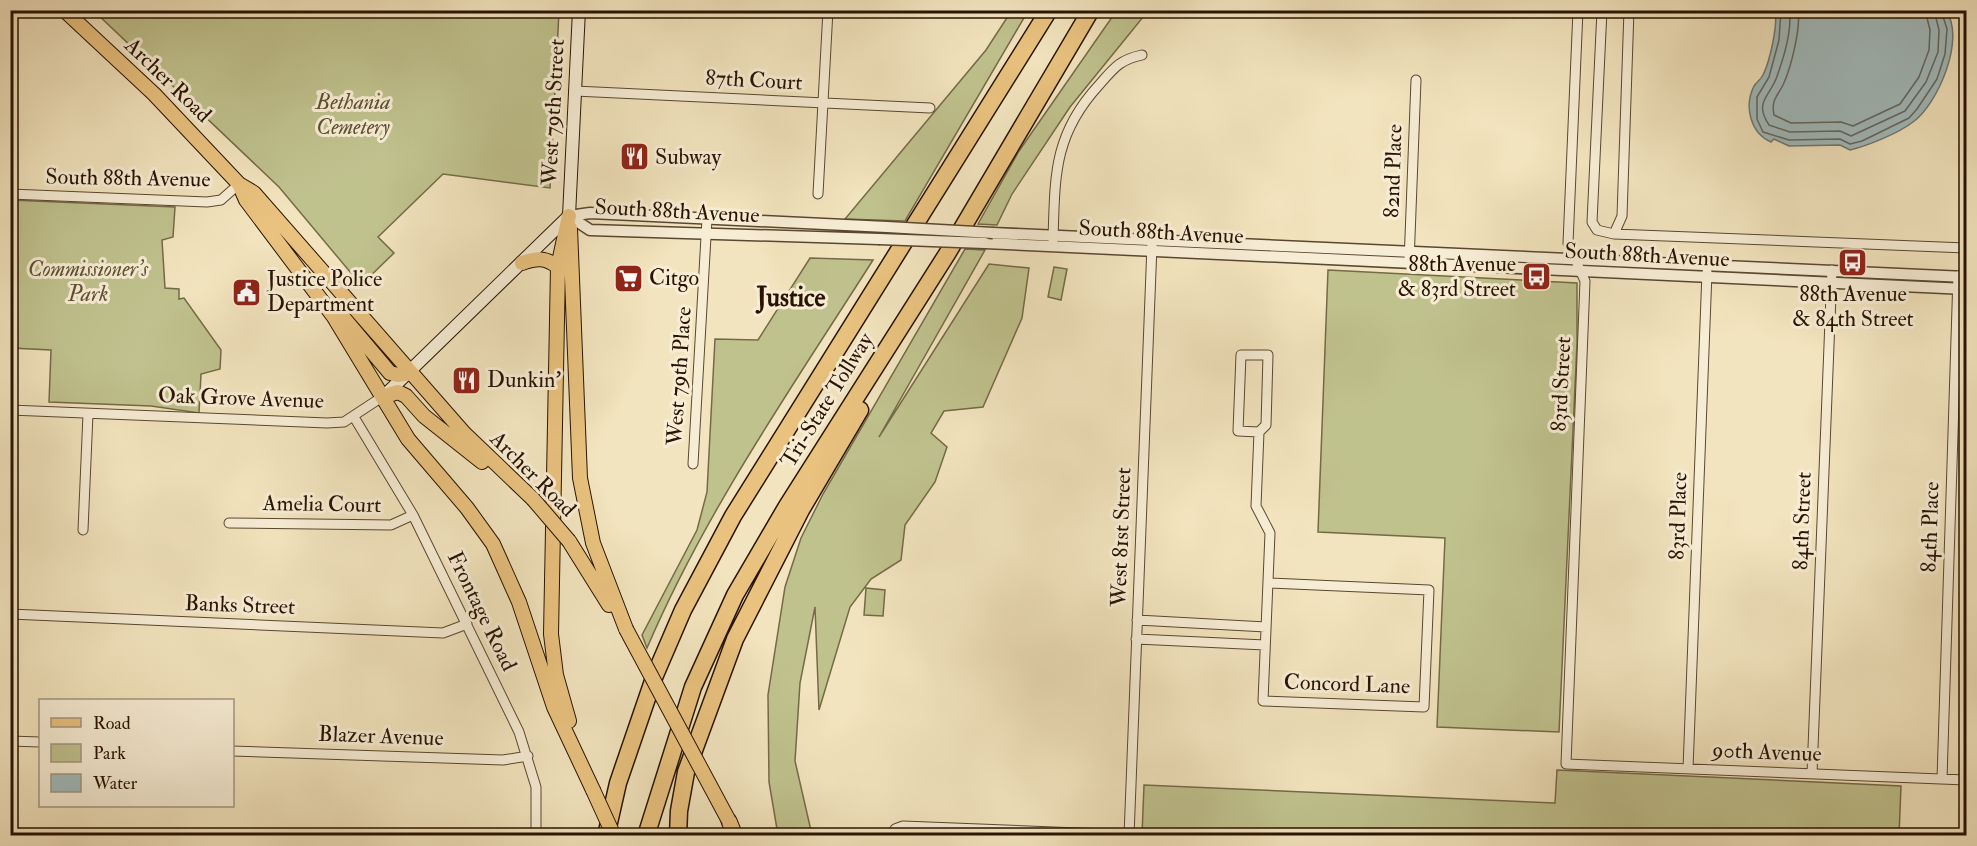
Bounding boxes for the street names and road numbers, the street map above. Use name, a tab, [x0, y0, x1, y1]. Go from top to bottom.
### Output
street label: Archer Road	[118, 31, 218, 129]
street label: West 79th Street	[535, 38, 571, 187]
street label: 87th Court	[705, 63, 803, 97]
street label: 82nd Place	[1377, 124, 1409, 218]
street label: South 88th Avenue	[45, 163, 211, 193]
street label: South 88th Avenue	[594, 193, 760, 229]
street label: South 88th Avenue	[1078, 214, 1244, 250]
street label: South 88th Avenue	[1564, 237, 1730, 273]
street label: West 79th Place	[660, 306, 698, 447]
street label: Tri-State Tollway	[774, 327, 880, 473]
street label: 83rd Street	[1545, 336, 1577, 432]
street label: Oak Grove Avenue	[158, 381, 324, 415]
street label: Archer Road	[483, 424, 582, 523]
street label: West 81st Street	[1105, 467, 1137, 608]
street label: 84th Street	[1786, 471, 1818, 571]
street label: 83rd Place	[1662, 472, 1694, 560]
street label: 84th Place	[1914, 481, 1946, 573]
street label: Amelia Court	[261, 489, 382, 519]
street label: Frontage Road	[441, 546, 523, 676]
street label: Banks Street	[184, 589, 296, 621]
street label: Concord Lane	[1283, 668, 1411, 700]
street label: Blazer Avenue	[318, 720, 444, 752]
street label: 90th Avenue	[1710, 736, 1822, 768]

